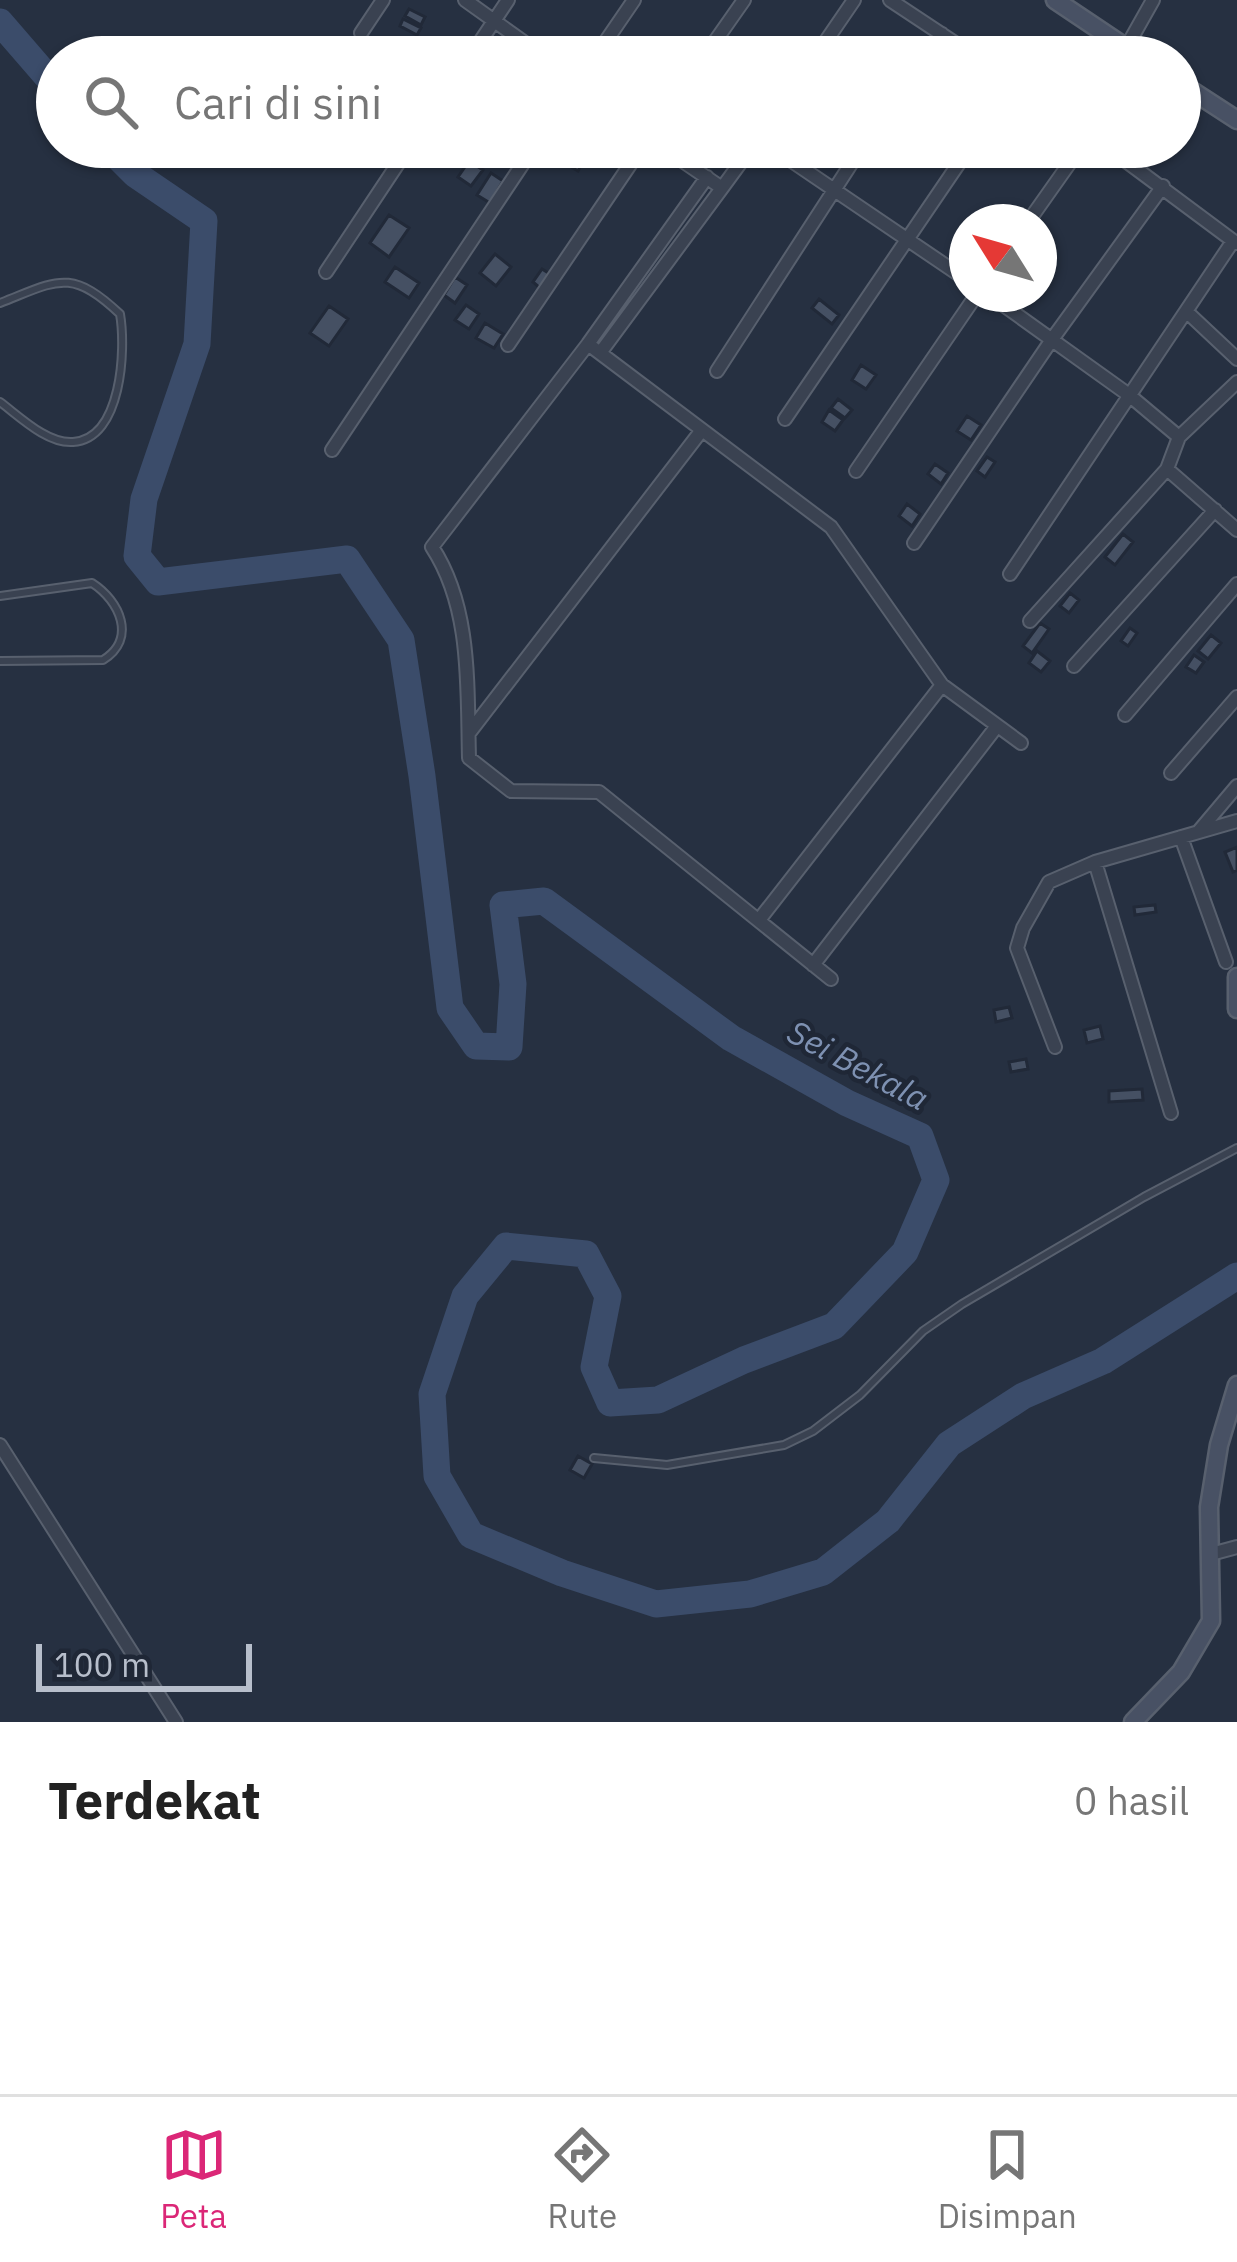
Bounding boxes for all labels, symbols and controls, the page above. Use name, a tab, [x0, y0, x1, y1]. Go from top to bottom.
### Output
search box	[36, 36, 1201, 168]
icon: search	[78, 69, 144, 135]
text: Cari di sini	[174, 73, 382, 131]
north arrow	[949, 204, 1057, 312]
water label: Sei Bekala	[780, 1010, 936, 1120]
scale bar	[36, 1638, 252, 1691]
text: 100 m	[54, 1643, 150, 1686]
text: Terdekat	[48, 1767, 261, 1833]
text: 0 hasil	[1074, 1775, 1189, 1826]
tab: Peta	[160, 2122, 227, 2237]
tab: Rute	[548, 2122, 617, 2237]
tab: Disimpan	[938, 2122, 1077, 2237]

